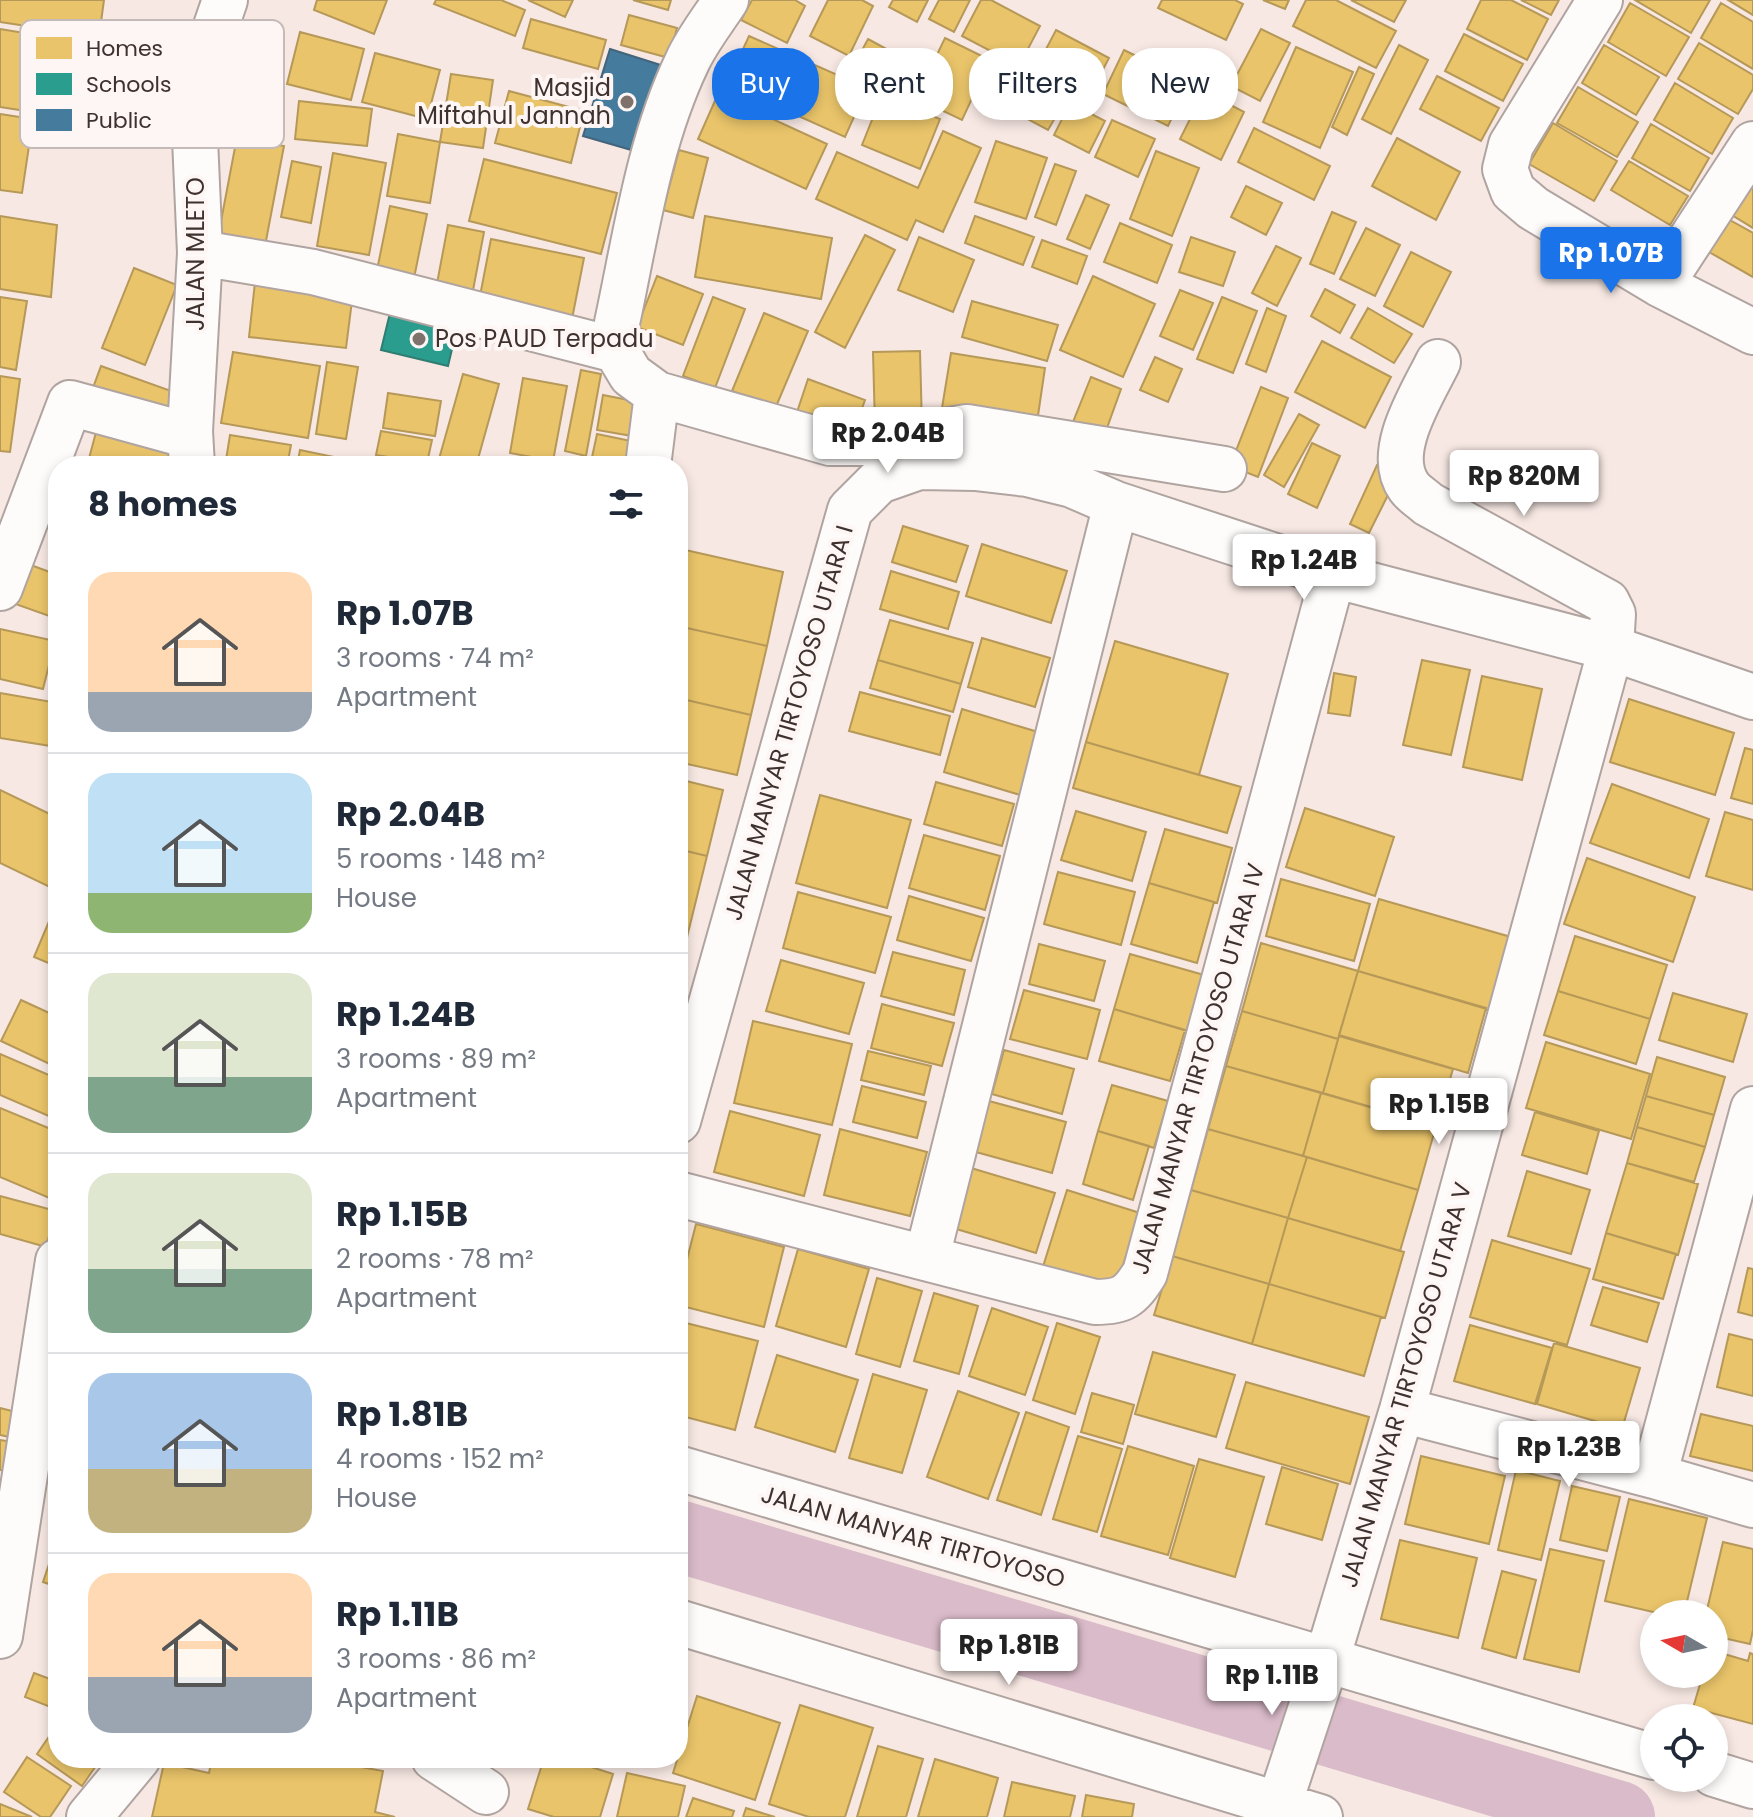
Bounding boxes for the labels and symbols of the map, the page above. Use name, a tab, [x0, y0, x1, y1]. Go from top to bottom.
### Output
legend	[20, 20, 284, 148]
text: Homes	[86, 33, 163, 64]
text: Schools	[86, 69, 171, 100]
place label: Masjid Miftahul Jannah	[417, 71, 611, 132]
marker: Masjid Miftahul Jannah	[618, 93, 636, 111]
text: Public	[86, 105, 152, 136]
street label: JALAN MLETO	[179, 177, 212, 331]
pin: Rp 1.07B	[1528, 227, 1694, 295]
place label: Pos PAUD Terpadu	[435, 322, 654, 355]
marker: Pos PAUD Terpadu	[410, 330, 428, 348]
pin: Rp 2.04B	[805, 407, 971, 475]
pin: Rp 820M	[1450, 450, 1598, 518]
street label: JALAN MANYAR TIRTOYOSO UTARA I	[716, 521, 861, 924]
pin: Rp 1.24B	[1221, 534, 1387, 602]
street label: JALAN MANYAR TIRTOYOSO UTARA IV	[1123, 860, 1272, 1278]
pin: Rp 1.15B	[1356, 1078, 1522, 1146]
street label: JALAN MANYAR TIRTOYOSO UTARA V	[1332, 1178, 1479, 1591]
pin: Rp 1.23B	[1486, 1421, 1652, 1489]
street label: JALAN MANYAR TIRTOYOSO	[757, 1477, 1069, 1596]
north arrow	[1640, 1600, 1728, 1688]
pin: Rp 1.81B	[926, 1619, 1092, 1687]
pin: Rp 1.11B	[1189, 1649, 1355, 1717]

